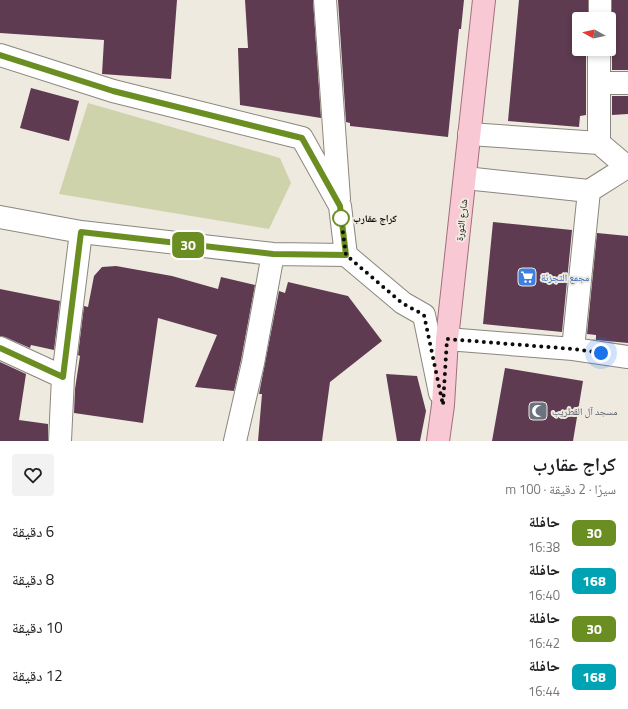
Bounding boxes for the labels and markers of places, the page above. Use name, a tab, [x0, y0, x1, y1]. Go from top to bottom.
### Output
marker: كراج عقارب	[332, 209, 350, 227]
place label: كراج عقارب	[353, 211, 398, 226]
supermarket icon: مجمع التجزئة	[516, 266, 538, 288]
place label: مجمع التجزئة	[541, 270, 590, 285]
mosque icon: مسجد آل القطريب	[527, 400, 549, 422]
place label: مسجد آل القطريب	[552, 404, 618, 419]

